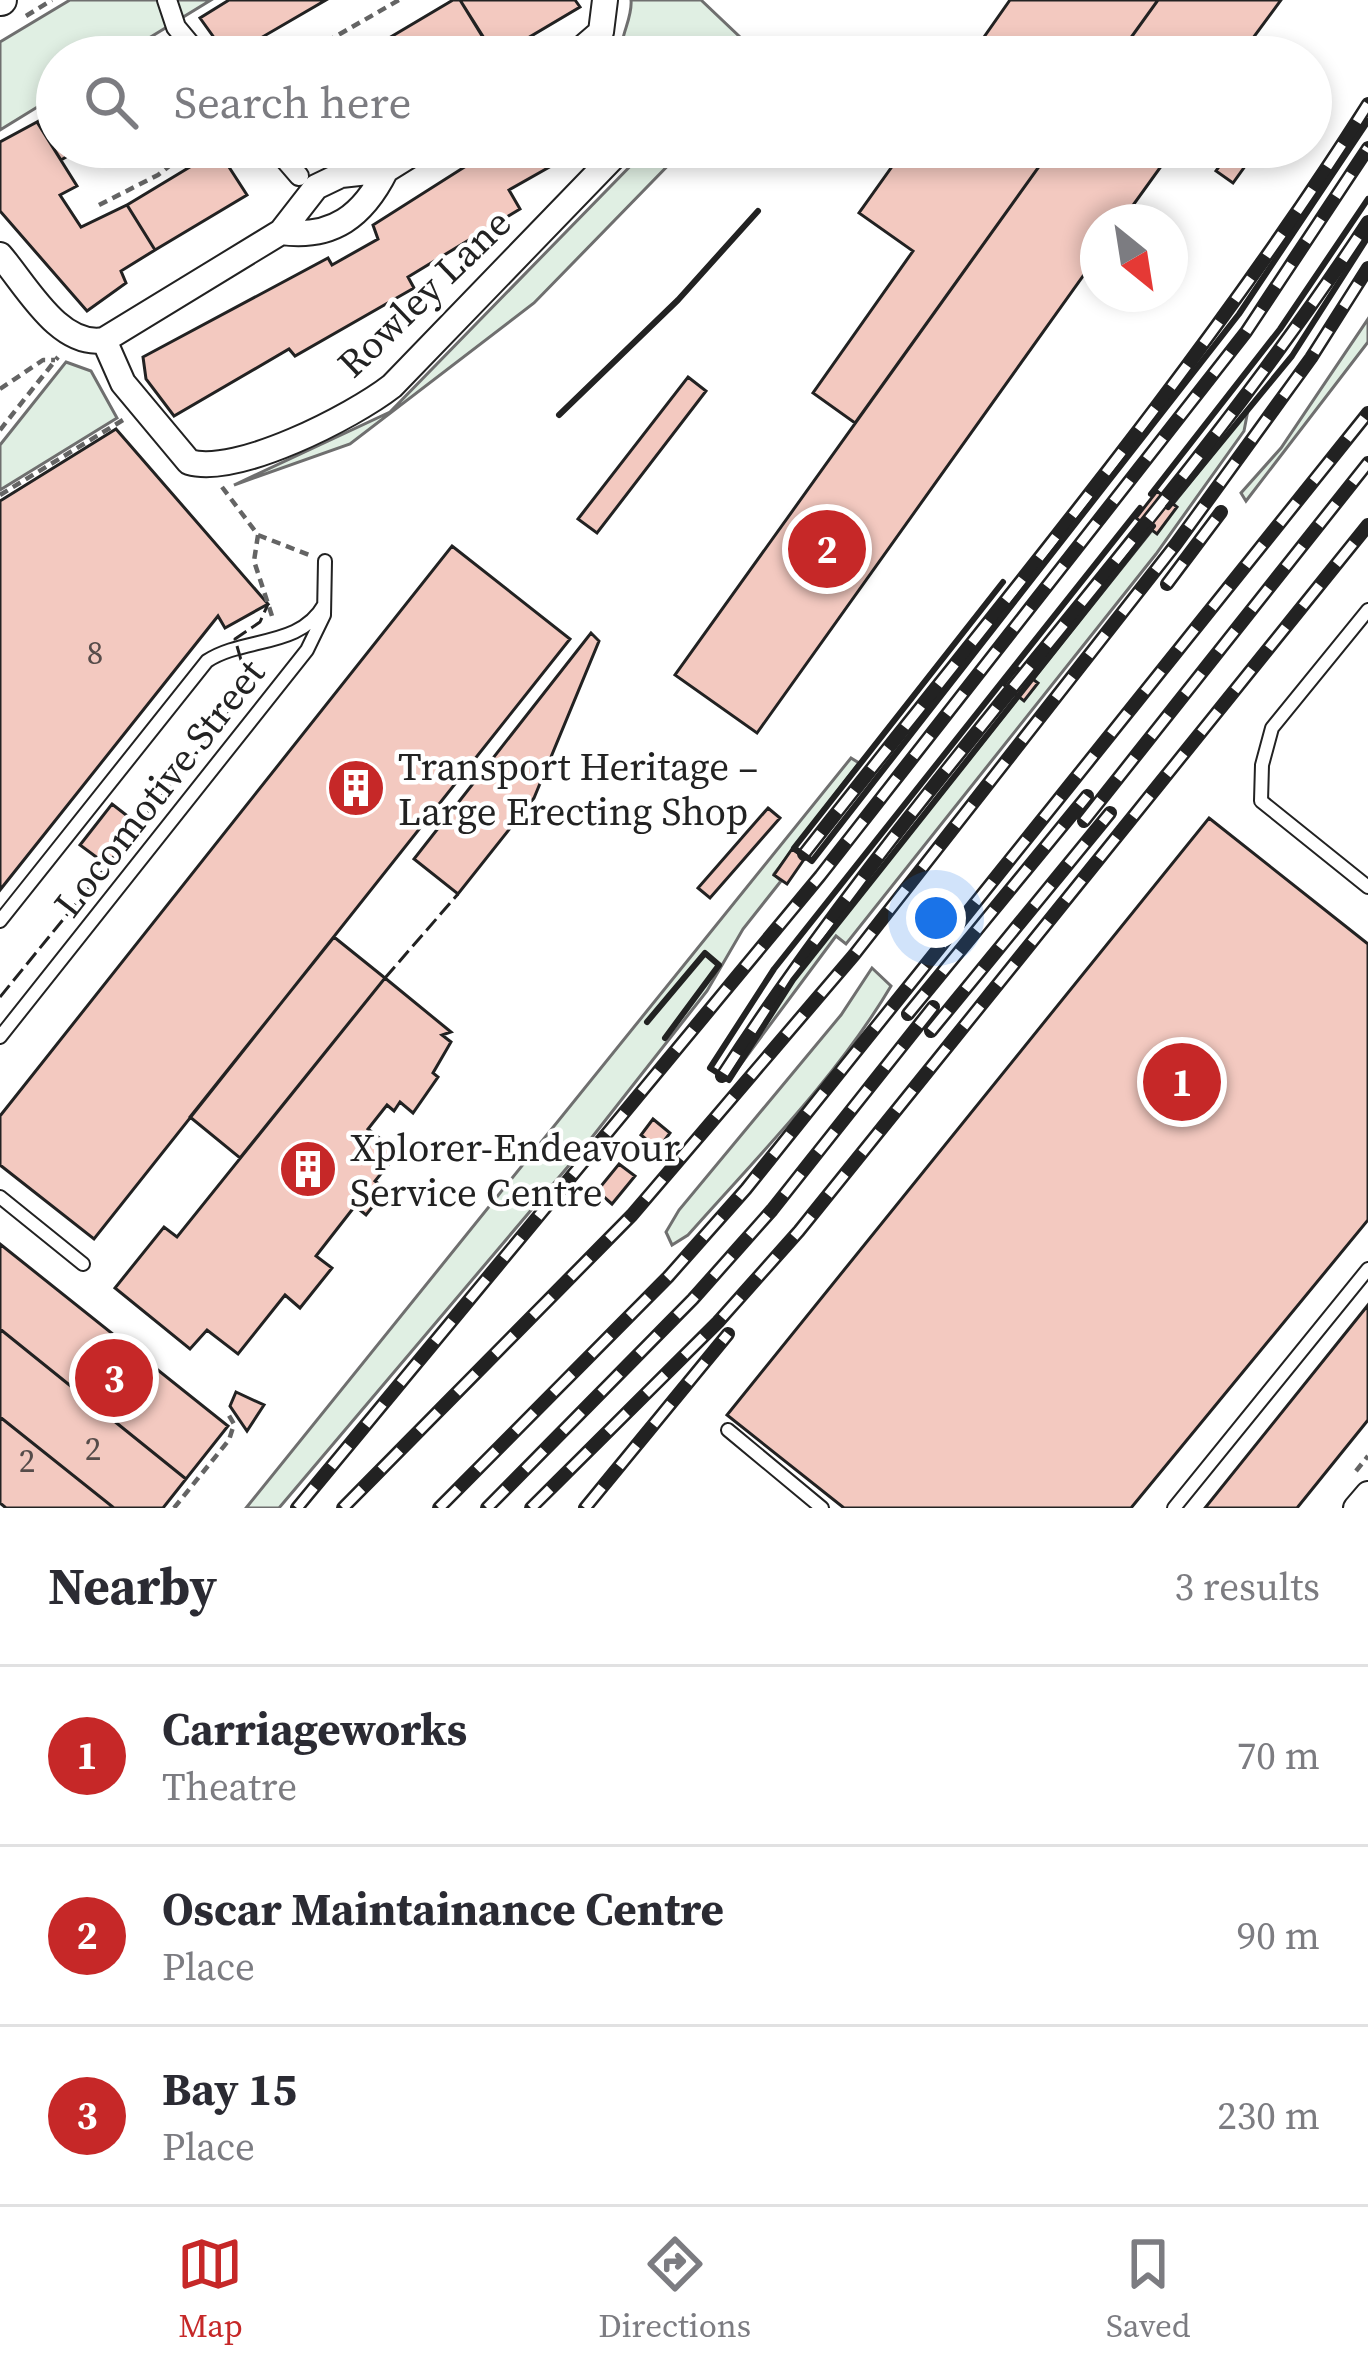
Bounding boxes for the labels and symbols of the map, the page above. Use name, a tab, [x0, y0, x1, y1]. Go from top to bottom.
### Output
street label: Rowley Lane	[326, 197, 522, 389]
north arrow	[1080, 204, 1188, 312]
pin: 2	[788, 504, 866, 594]
house number: 8	[87, 630, 103, 675]
street label: Locomotive Street	[42, 648, 277, 928]
place label: Transport Heritage – Large Erecting Shop	[398, 740, 758, 838]
building icon: Transport Heritage – Large Erecting Shop	[325, 757, 387, 819]
your location	[906, 888, 966, 948]
pin: 1	[1143, 1037, 1221, 1127]
place label: Xplorer-Endeavour Service Centre	[350, 1121, 680, 1219]
building icon: Xplorer-Endeavour Service Centre	[277, 1138, 339, 1200]
pin: 3	[75, 1333, 153, 1423]
house number: 2	[85, 1426, 101, 1471]
house number: 2	[19, 1438, 35, 1483]

